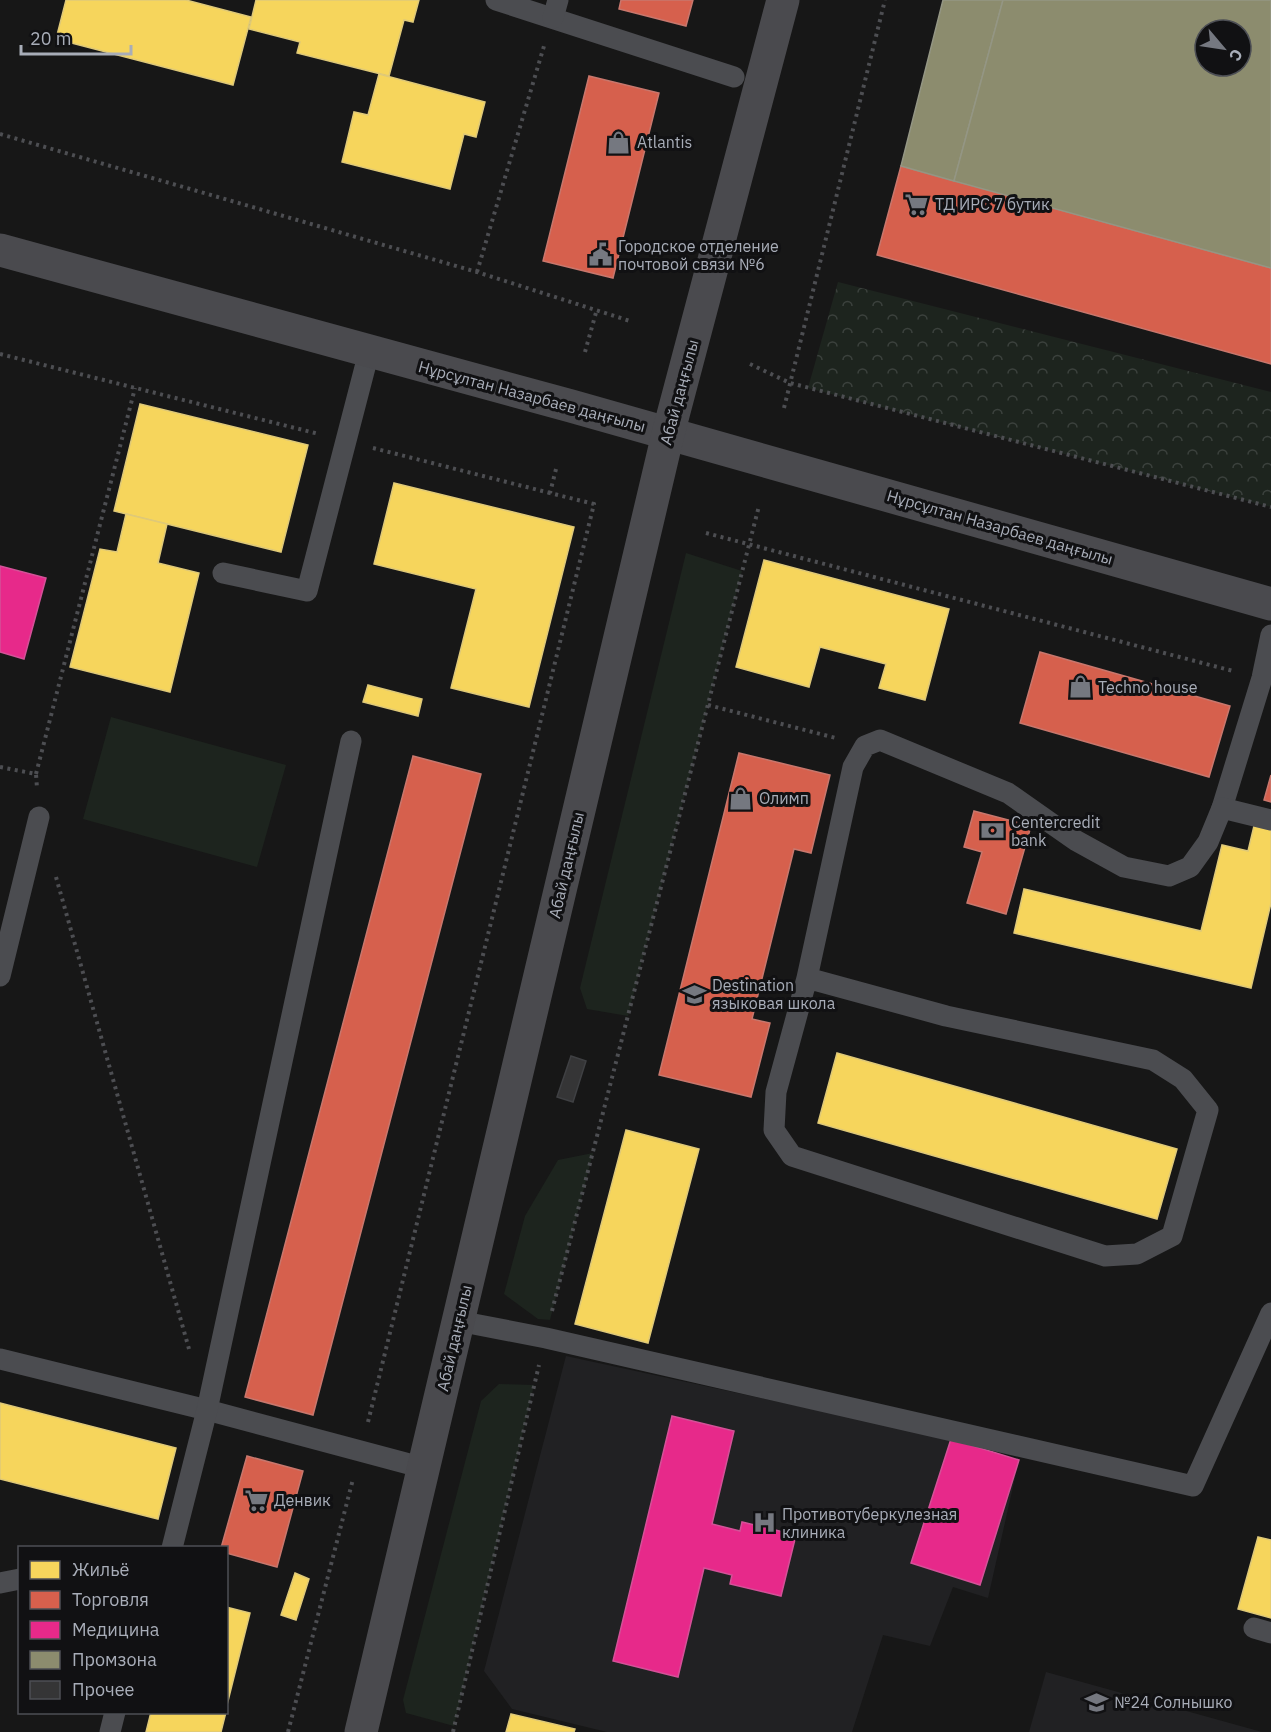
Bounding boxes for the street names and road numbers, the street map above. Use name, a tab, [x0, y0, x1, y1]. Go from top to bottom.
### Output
street label: Абай даңғылы	[655, 337, 703, 447]
street label: Нұрсұлтан Назарбаев даңғылы	[416, 356, 648, 436]
street label: Нұрсұлтан Назарбаев даңғылы	[885, 485, 1115, 569]
street label: Абай даңғылы	[544, 810, 588, 920]
street label: Абай даңғылы	[432, 1283, 476, 1393]

